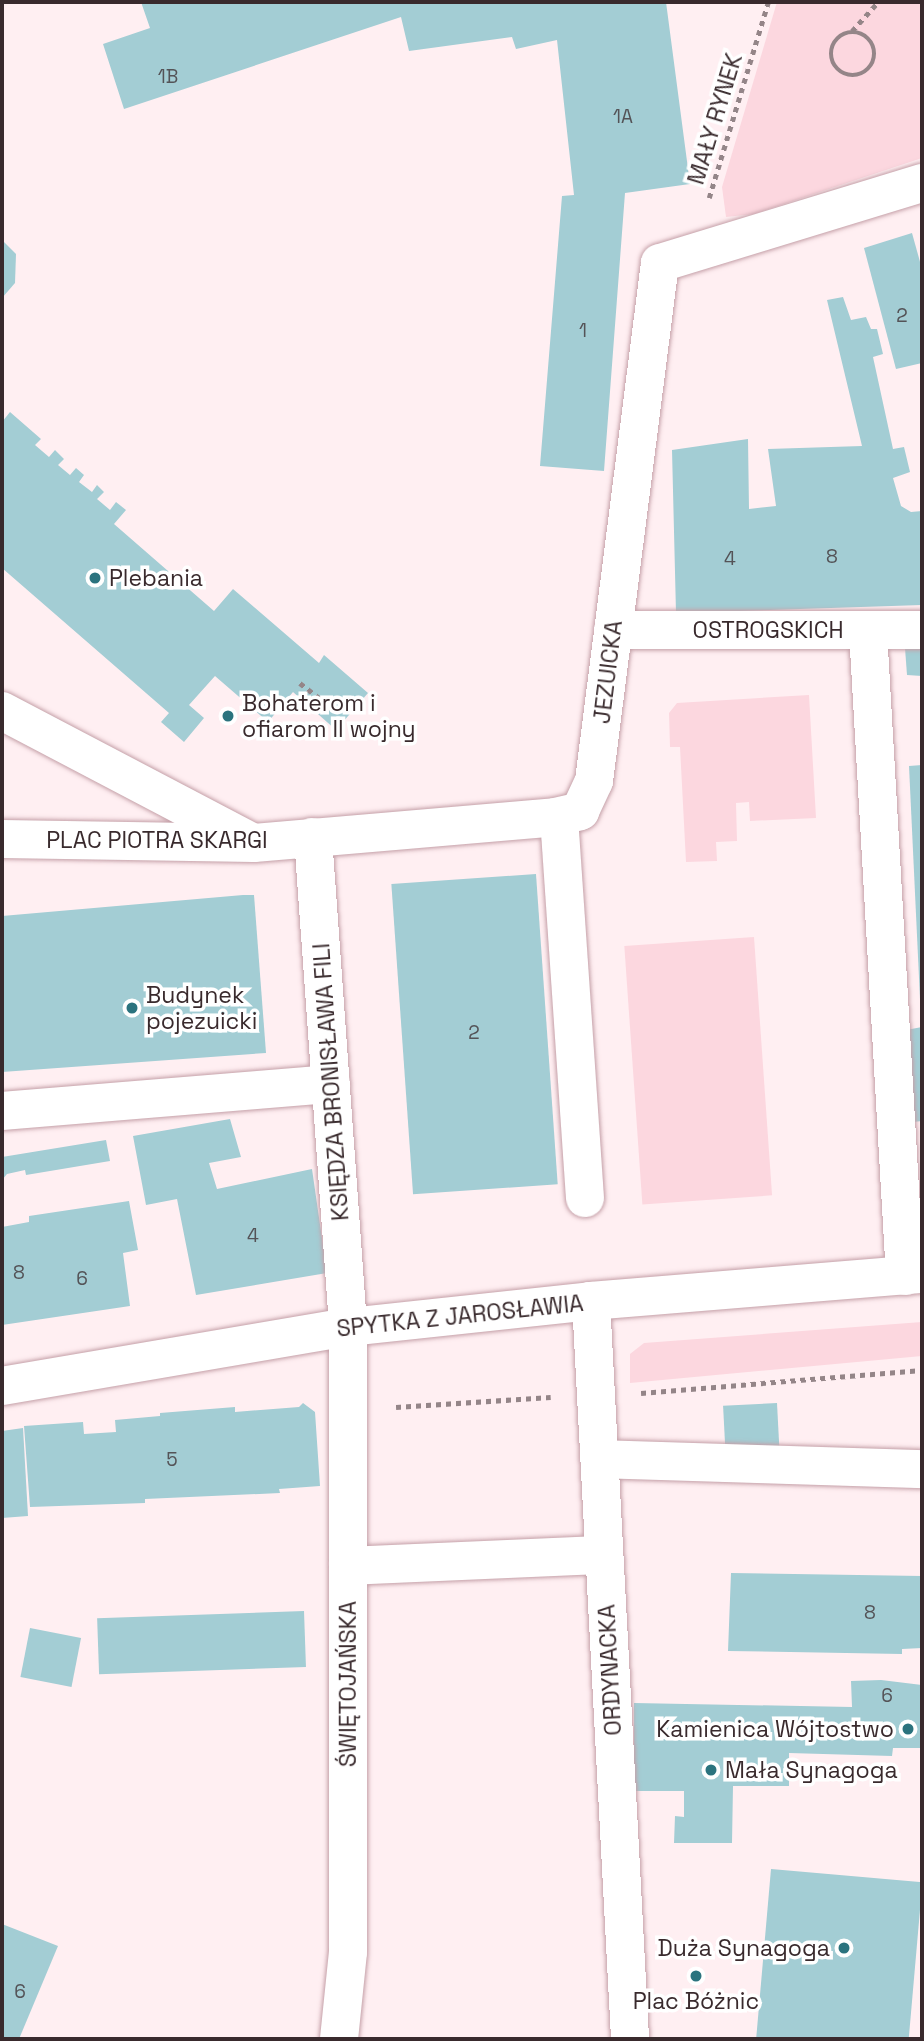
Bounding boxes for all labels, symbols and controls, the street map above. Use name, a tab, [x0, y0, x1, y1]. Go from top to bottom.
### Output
street label: MAŁY RYNEK	[682, 50, 748, 188]
house number: 1B	[158, 66, 178, 88]
house number: 1A	[613, 106, 633, 128]
house number: 2	[896, 305, 908, 327]
house number: 1	[579, 320, 587, 342]
house number: 8	[826, 546, 838, 568]
house number: 4	[724, 548, 736, 570]
place label: Plebania	[109, 564, 203, 592]
marker: Plebania	[87, 570, 103, 586]
street label: OSTROGSKICH	[693, 616, 843, 644]
street label: JEZUICKA	[588, 619, 628, 725]
place label: Bohaterom i ofiarom II wojny	[242, 689, 416, 743]
marker: Bohaterom i ofiarom II wojny	[220, 708, 236, 724]
street label: PLAC PIOTRA SKARGI	[46, 826, 268, 854]
street label: KSIĘDZA BRONISŁAWA FILI	[308, 942, 354, 1222]
place label: Budynek pojezuicki	[146, 981, 257, 1035]
marker: Budynek pojezuicki	[124, 1000, 140, 1016]
house number: 2	[468, 1022, 480, 1044]
house number: 4	[247, 1225, 259, 1247]
house number: 8	[13, 1262, 25, 1284]
house number: 6	[76, 1268, 88, 1290]
street label: SPYTKA Z JAROSŁAWIA	[335, 1289, 585, 1343]
house number: 5	[166, 1449, 178, 1471]
street label: ŚWIĘTOJAŃSKA	[334, 1601, 362, 1767]
house number: 8	[864, 1602, 876, 1624]
street label: ORDYNACKA	[593, 1604, 627, 1736]
house number: 6	[881, 1685, 893, 1707]
place label: Kamienica Wójtostwo	[656, 1715, 894, 1743]
marker: Kamienica Wójtostwo	[900, 1721, 916, 1737]
place label: Mała Synagoga	[725, 1756, 898, 1784]
marker: Mała Synagoga	[703, 1762, 719, 1778]
place label: Duża Synagoga	[657, 1934, 830, 1962]
marker: Duża Synagoga	[836, 1940, 852, 1956]
marker: Plac Bóżnic	[688, 1968, 704, 1984]
house number: 6	[14, 1981, 26, 2003]
place label: Plac Bóżnic	[633, 1987, 759, 2015]

